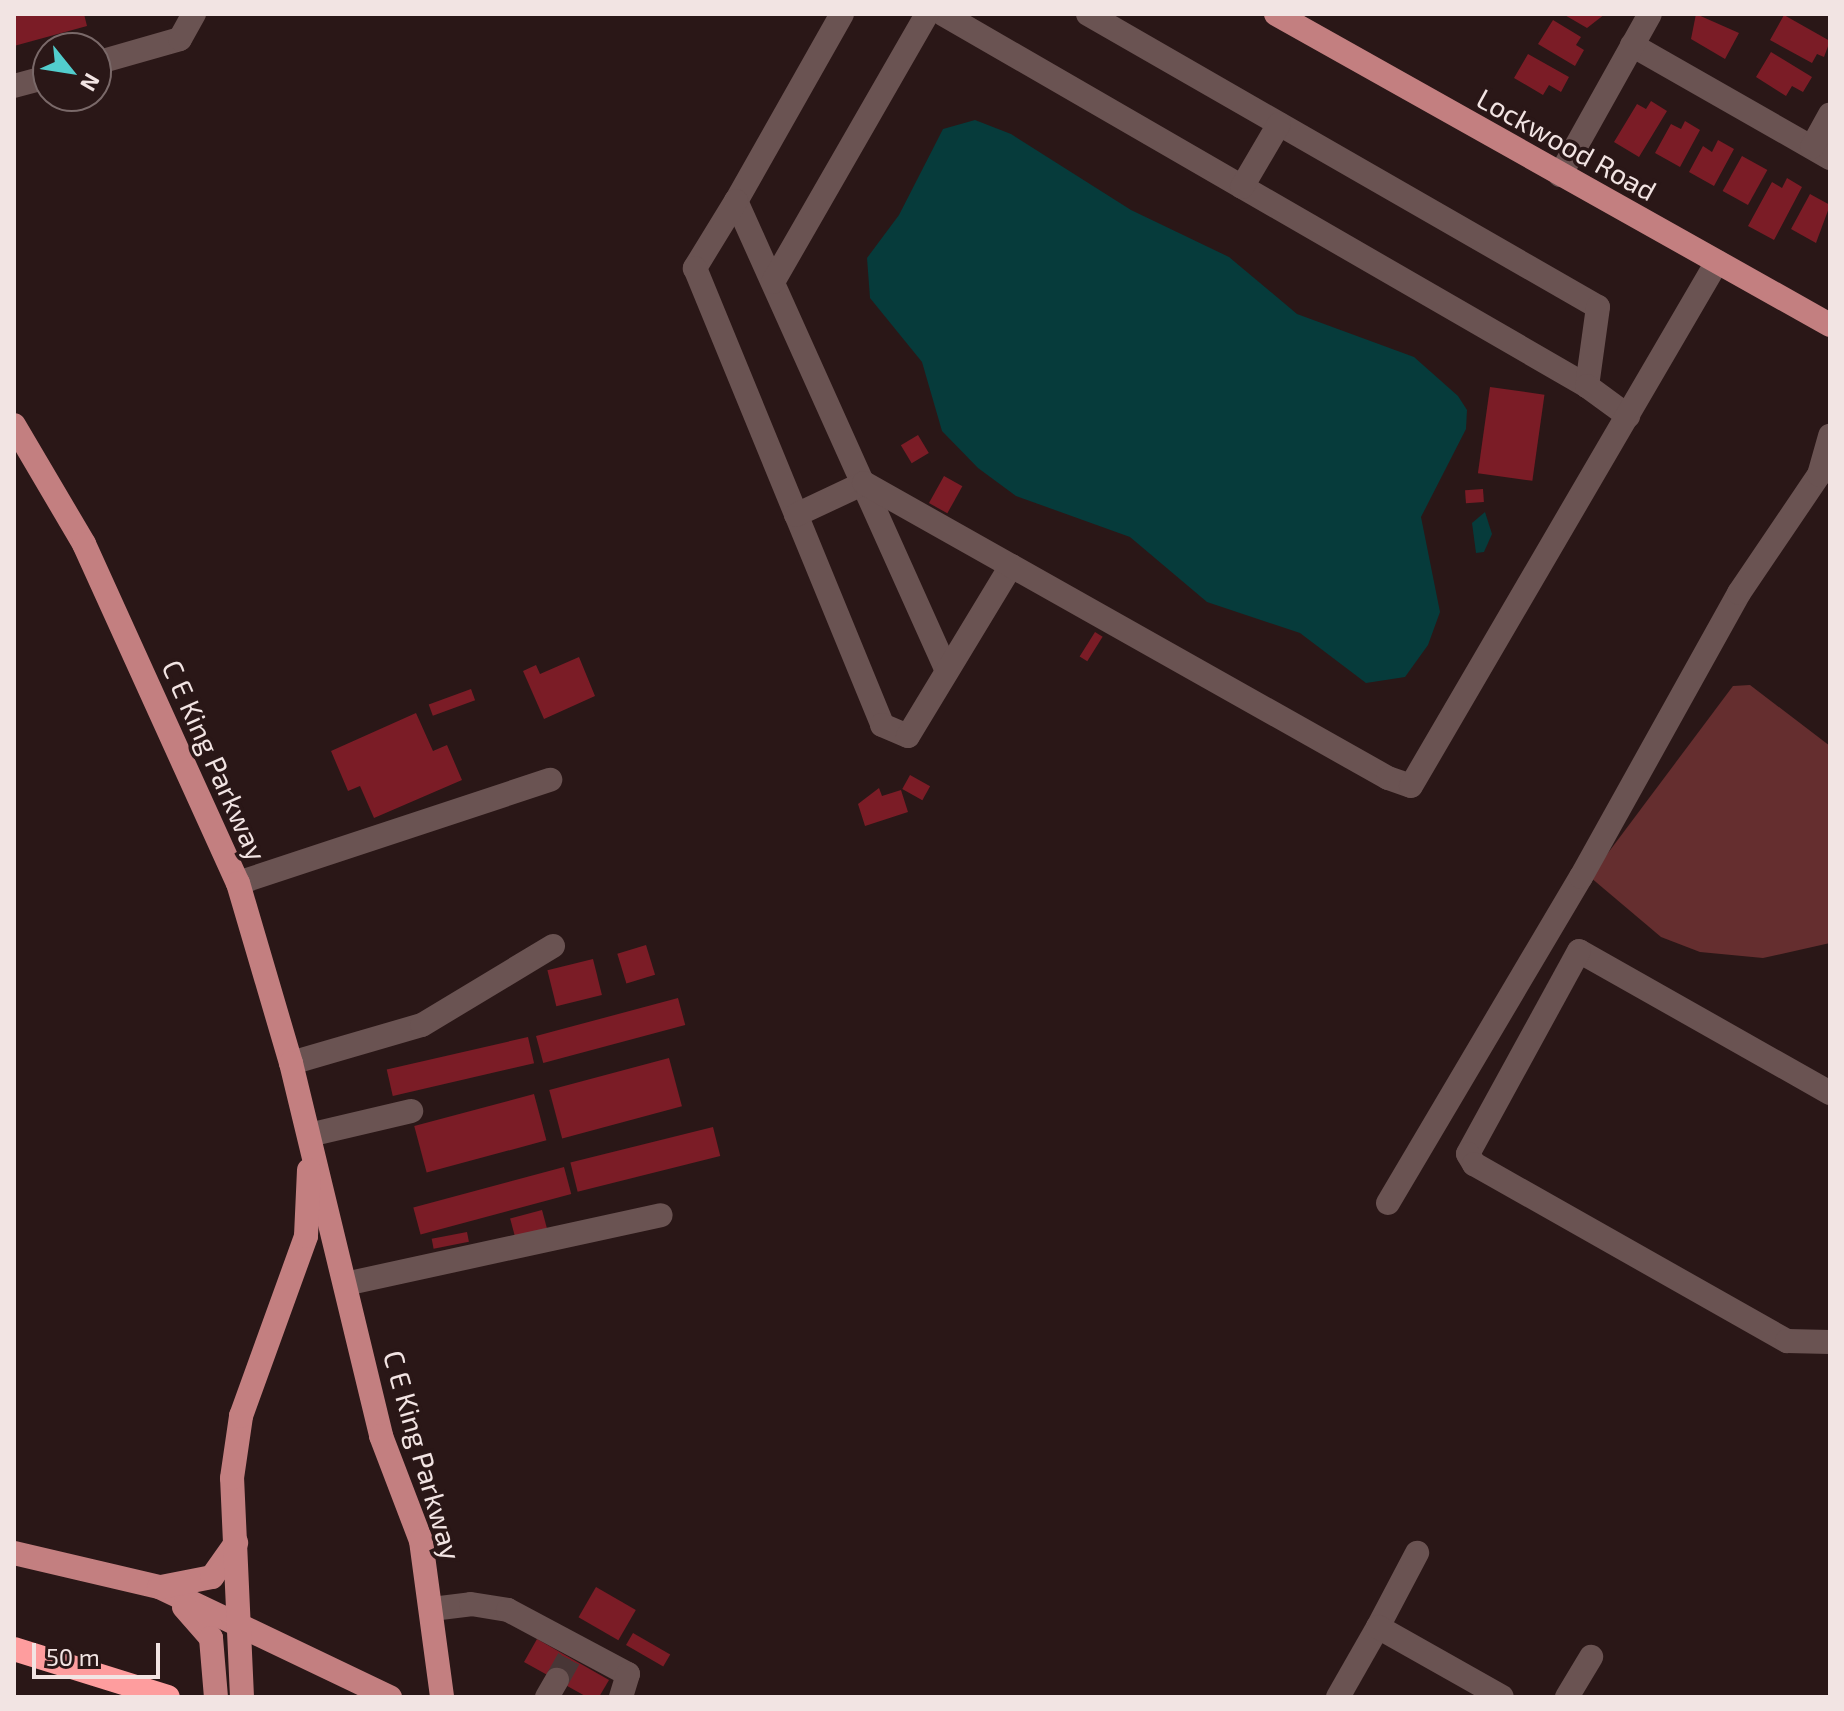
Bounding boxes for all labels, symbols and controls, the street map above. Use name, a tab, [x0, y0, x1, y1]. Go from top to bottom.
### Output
north arrow	[32, 32, 112, 112]
text: N	[76, 70, 106, 96]
street label: Lockwood Road	[1472, 81, 1662, 207]
street label: C E King Parkway	[156, 654, 274, 866]
street label: C E King Parkway	[377, 1346, 469, 1564]
scale bar	[36, 1627, 164, 1677]
text: 50 m	[46, 1642, 100, 1671]

